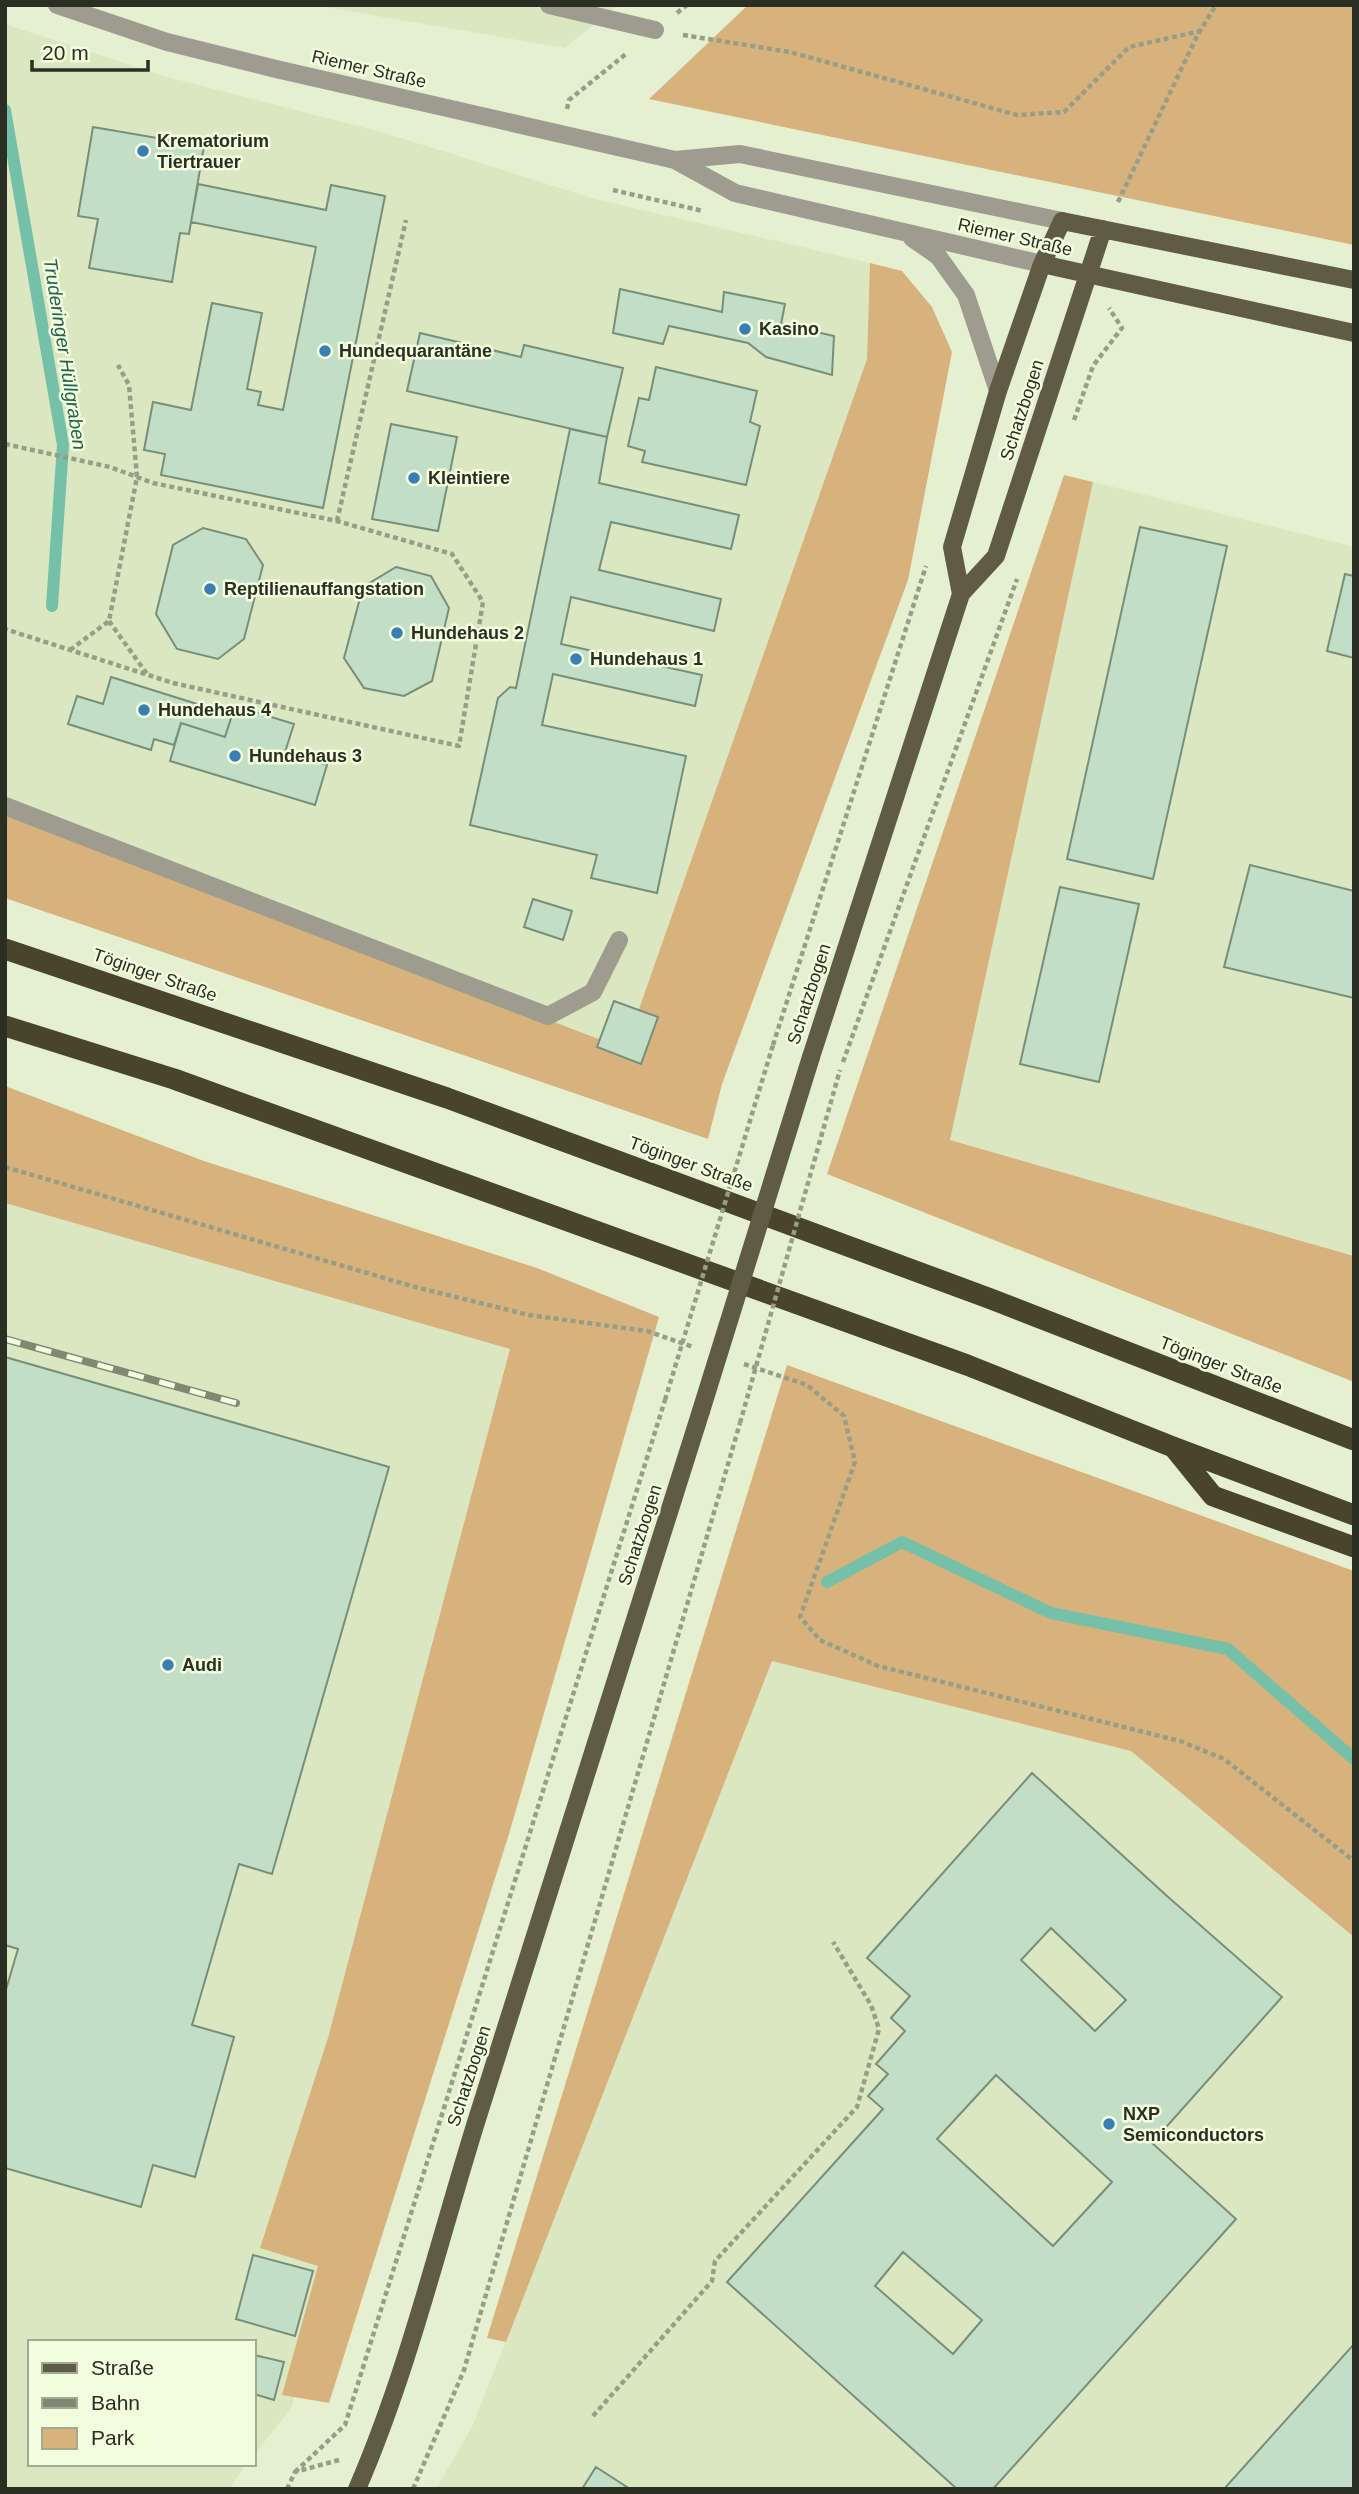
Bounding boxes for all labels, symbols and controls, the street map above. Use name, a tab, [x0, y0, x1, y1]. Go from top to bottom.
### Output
scale bar	[32, 28, 147, 72]
text: 20 m	[42, 41, 89, 64]
street label: Riemer Straße	[310, 46, 428, 92]
place label: Krematorium Tiertrauer	[157, 131, 269, 172]
marker: Krematorium Tiertrauer	[135, 143, 151, 159]
street label: Riemer Straße	[956, 214, 1074, 260]
water label: Truderinger Hüllgraben	[39, 257, 91, 451]
place label: Kasino	[759, 319, 819, 339]
marker: Kasino	[737, 321, 753, 337]
place label: Hundequarantäne	[339, 341, 492, 361]
marker: Hundequarantäne	[317, 343, 333, 359]
street label: Schatzbogen	[996, 357, 1048, 463]
place label: Kleintiere	[428, 468, 510, 488]
marker: Kleintiere	[406, 470, 422, 486]
place label: Reptilienauffangstation	[224, 579, 424, 599]
marker: Reptilienauffangstation	[202, 581, 218, 597]
place label: Hundehaus 2	[411, 623, 524, 643]
marker: Hundehaus 2	[389, 625, 405, 641]
place label: Hundehaus 1	[590, 649, 703, 669]
marker: Hundehaus 1	[568, 651, 584, 667]
place label: Hundehaus 4	[158, 700, 271, 720]
marker: Hundehaus 4	[136, 702, 152, 718]
place label: Hundehaus 3	[249, 746, 362, 766]
marker: Hundehaus 3	[227, 748, 243, 764]
street label: Schatzbogen	[783, 941, 835, 1047]
street label: Töginger Straße	[90, 944, 220, 1006]
street label: Töginger Straße	[626, 1132, 756, 1196]
street label: Töginger Straße	[1157, 1332, 1285, 1398]
street label: Schatzbogen	[614, 1482, 666, 1588]
place label: Audi	[182, 1655, 222, 1675]
marker: Audi	[160, 1657, 176, 1673]
street label: Schatzbogen	[443, 2023, 495, 2129]
place label: NXP Semiconductors	[1123, 2104, 1264, 2145]
marker: NXP Semiconductors	[1101, 2116, 1117, 2132]
legend	[28, 2340, 256, 2466]
text: Straße	[91, 2356, 154, 2379]
text: Bahn	[91, 2391, 140, 2414]
text: Park	[91, 2426, 135, 2449]

